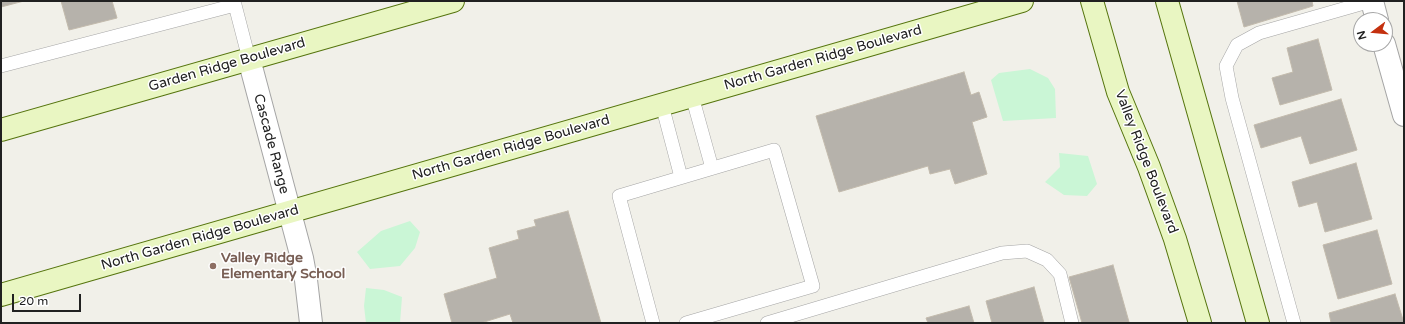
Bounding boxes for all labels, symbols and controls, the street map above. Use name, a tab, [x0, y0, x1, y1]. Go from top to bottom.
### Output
north arrow	[1353, 12, 1393, 52]
street label: North Garden Ridge Boulevard	[722, 22, 924, 94]
text: N	[1354, 29, 1369, 41]
street label: Garden Ridge Boulevard	[147, 35, 307, 95]
street label: Valley Ridge Boulevard	[1111, 88, 1181, 236]
street label: Cascade Range	[250, 92, 292, 196]
street label: North Garden Ridge Boulevard	[410, 112, 612, 184]
street label: North Garden Ridge Boulevard	[99, 202, 301, 274]
place label: Valley Ridge Elementary School	[221, 250, 345, 282]
marker: Valley Ridge Elementary School	[208, 261, 218, 271]
scale bar	[14, 286, 83, 312]
text: 20 m	[19, 294, 48, 308]

